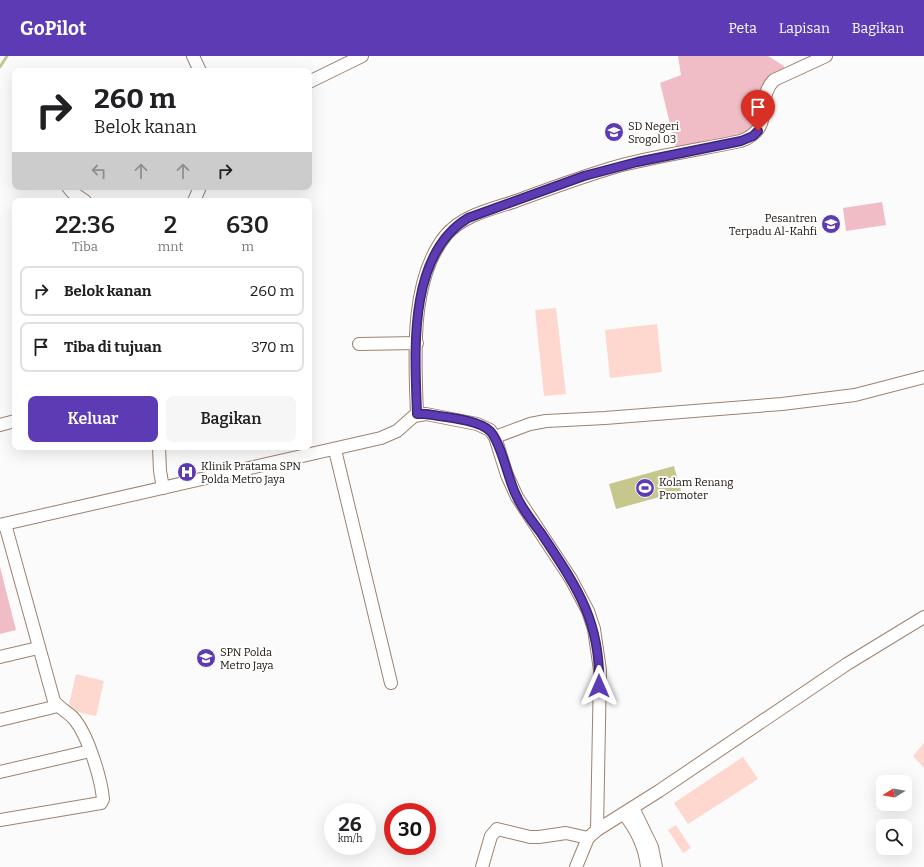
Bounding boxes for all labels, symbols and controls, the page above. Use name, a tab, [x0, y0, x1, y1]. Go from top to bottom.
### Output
text: GoPilot	[20, 17, 87, 40]
text: Peta	[728, 20, 757, 37]
text: Lapisan	[779, 20, 830, 37]
text: Bagikan	[852, 20, 904, 37]
text: 260 m	[94, 82, 176, 115]
icon: right	[28, 84, 80, 136]
pin	[741, 90, 775, 131]
icon: arrive	[747, 96, 769, 118]
text: Belok kanan	[94, 116, 197, 138]
place label: SD Negeri Srogol 03	[628, 120, 680, 146]
school or university icon: SD Negeri Srogol 03	[603, 121, 625, 143]
icon: left	[88, 160, 110, 182]
icon: ahead	[130, 160, 152, 182]
icon: ahead	[172, 160, 194, 182]
icon: right	[214, 160, 236, 182]
text: 22:36	[55, 211, 115, 239]
text: 2	[164, 211, 177, 239]
text: 630	[226, 211, 269, 239]
place label: Pesantren Terpadu Al-Kahfi	[729, 212, 818, 238]
school or university icon: Pesantren Terpadu Al-Kahfi	[820, 213, 842, 235]
text: Tiba	[72, 239, 98, 254]
text: mnt	[158, 239, 183, 254]
text: m	[241, 239, 254, 254]
icon: right	[30, 280, 52, 302]
text: Belok kanan	[64, 282, 152, 300]
text: 260 m	[250, 282, 294, 300]
icon: arrive	[30, 336, 52, 358]
text: Tiba di tujuan	[64, 338, 162, 356]
text: 370 m	[251, 338, 294, 356]
button: Keluar	[28, 396, 158, 442]
button: Bagikan	[166, 396, 296, 442]
place label: Klinik Pratama SPN Polda Metro Jaya	[201, 460, 301, 486]
hospital icon: Klinik Pratama SPN Polda Metro Jaya	[176, 461, 198, 483]
place label: Kolam Renang Promoter	[659, 476, 734, 502]
sports icon: Kolam Renang Promoter	[634, 477, 656, 499]
place label: SPN Polda Metro Jaya	[220, 646, 273, 672]
school or university icon: SPN Polda Metro Jaya	[195, 647, 217, 669]
position arrow	[578, 665, 620, 707]
north arrow	[876, 775, 912, 811]
map controls	[876, 775, 912, 855]
speed limit sign: 30	[384, 803, 436, 855]
text: 26	[338, 812, 362, 836]
button: search	[876, 819, 912, 855]
text: km/h	[338, 833, 362, 845]

